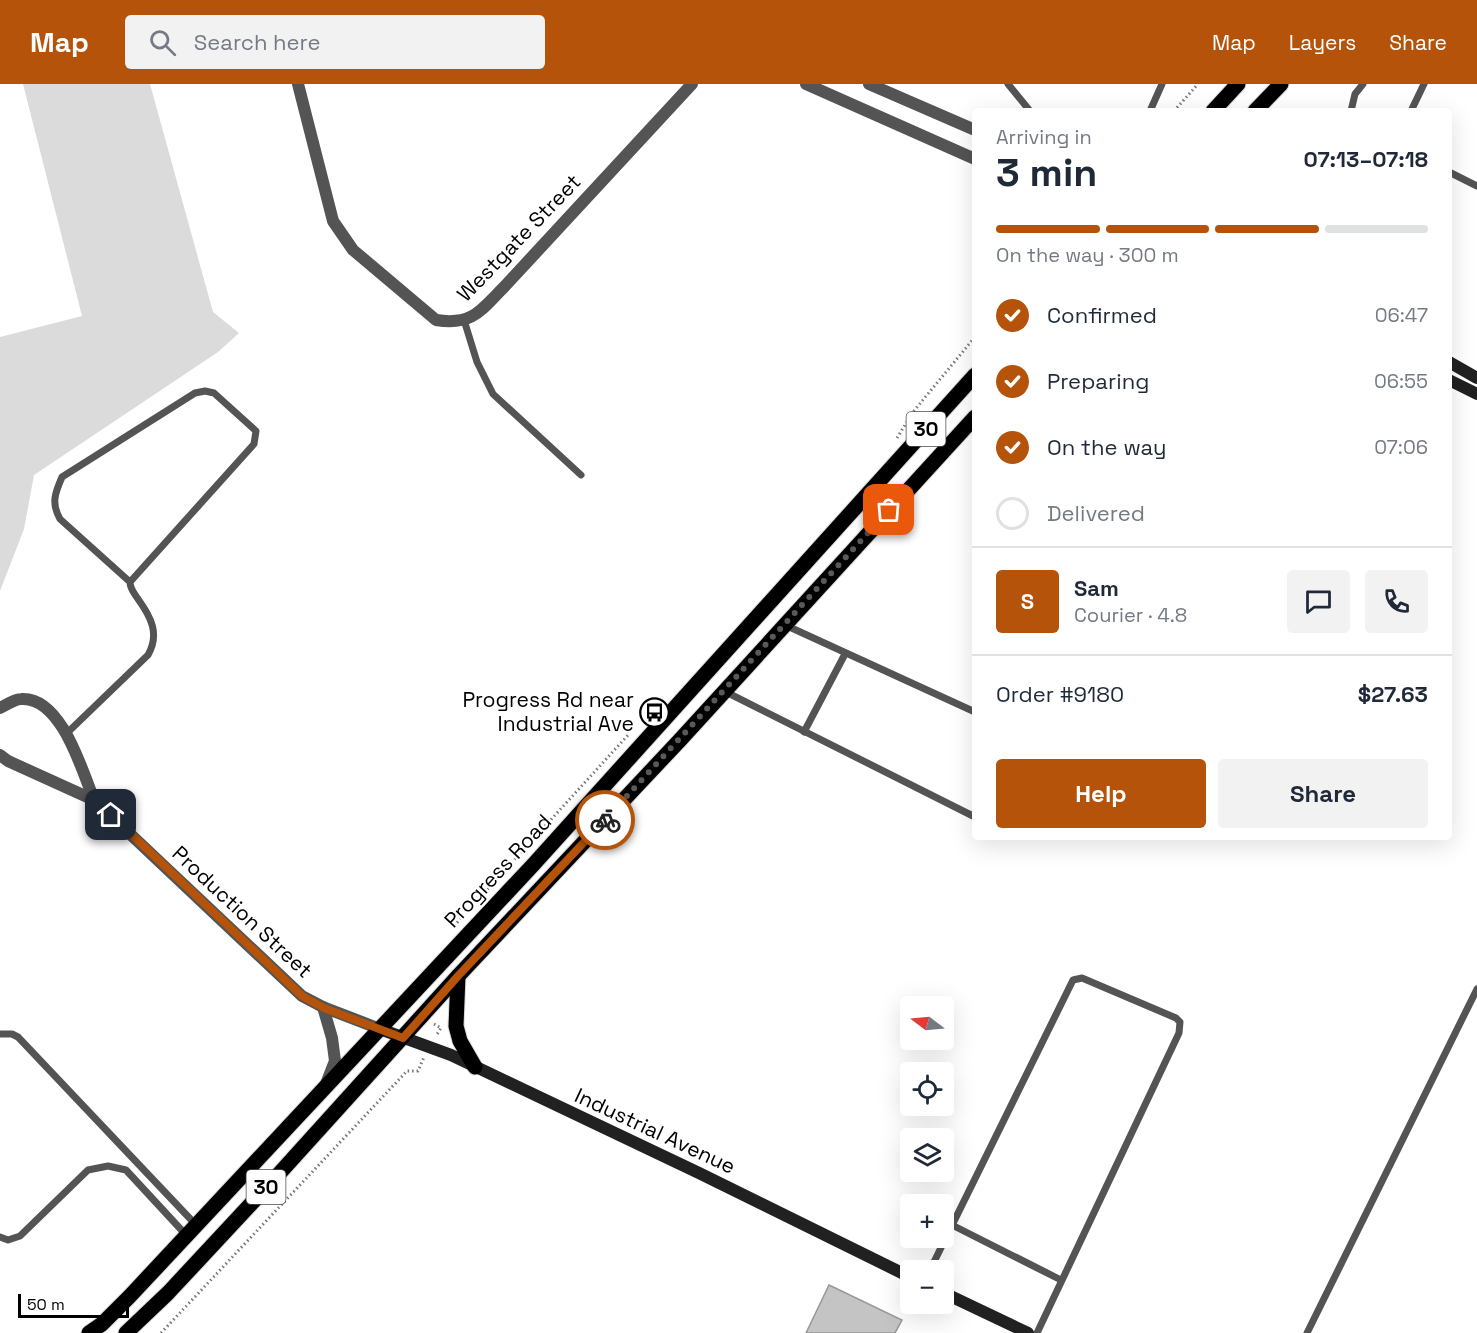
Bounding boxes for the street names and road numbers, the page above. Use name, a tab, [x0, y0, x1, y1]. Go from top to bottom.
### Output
street label: Westgate Street	[451, 168, 586, 307]
road number: 30	[906, 412, 946, 446]
street label: Progress Road	[438, 808, 557, 933]
street label: Production Street	[167, 840, 318, 984]
street label: Industrial Avenue	[570, 1081, 740, 1180]
road number: 30	[246, 1170, 286, 1204]

